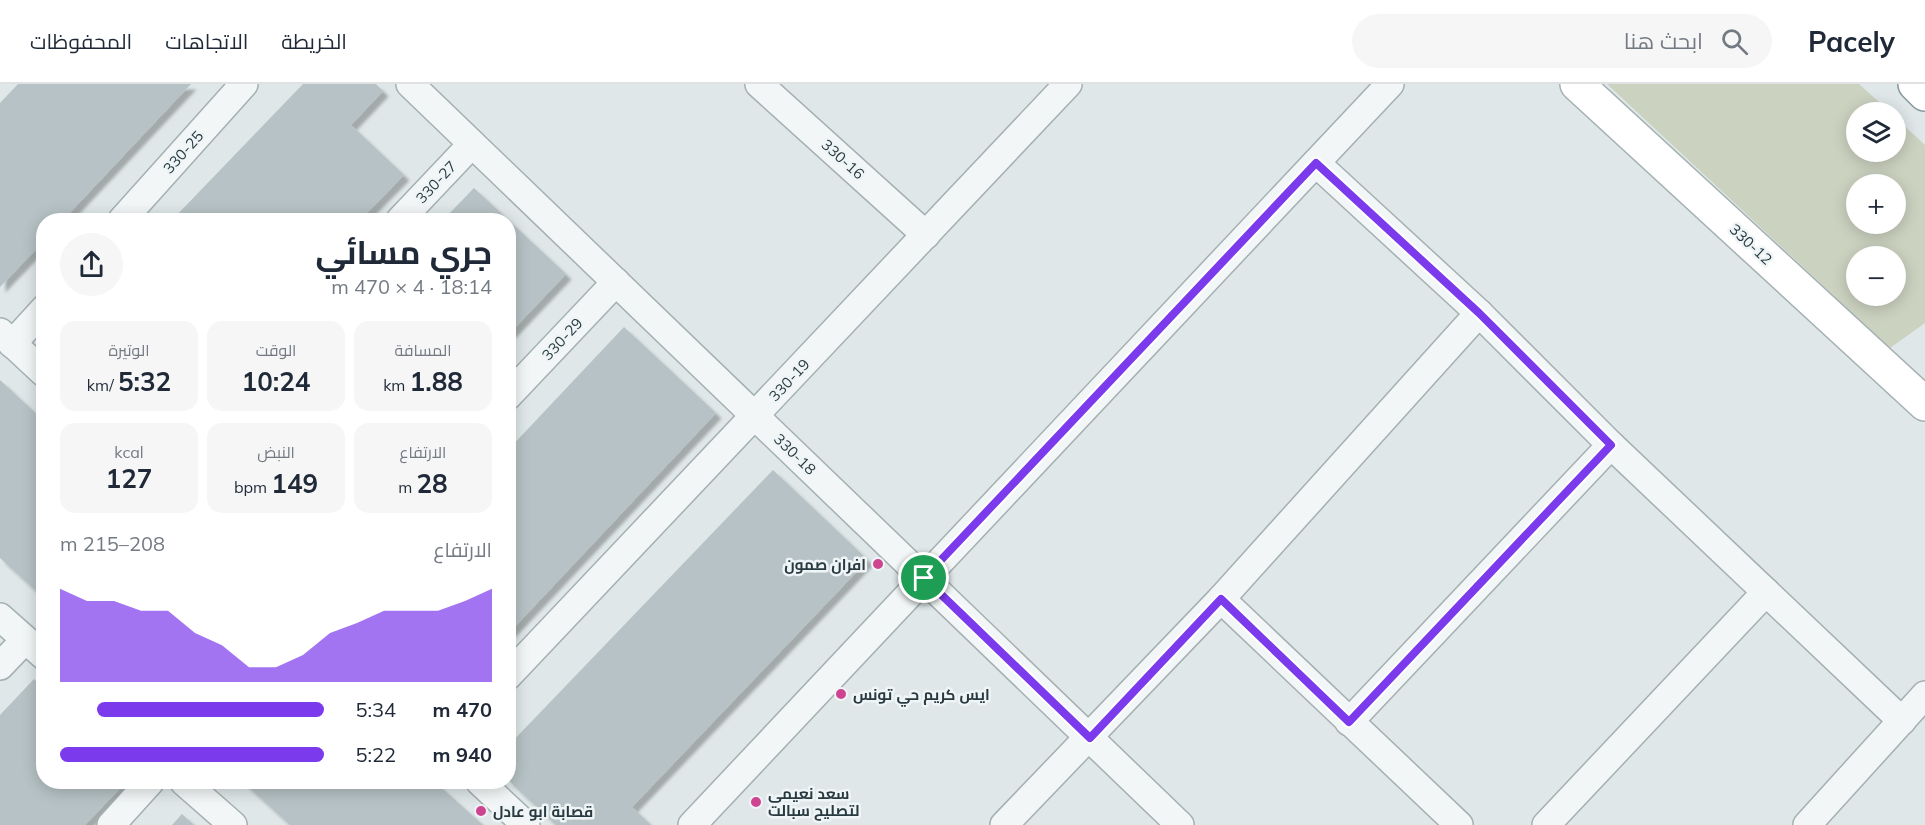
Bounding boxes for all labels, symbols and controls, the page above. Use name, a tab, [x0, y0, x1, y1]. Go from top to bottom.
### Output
search box	[1352, 14, 1772, 68]
text: Pacely	[1808, 24, 1895, 59]
icon: search	[1718, 25, 1751, 58]
text: ابحث هنا	[1624, 27, 1703, 55]
text: المحفوظات	[30, 28, 132, 54]
text: الاتجاهات	[165, 28, 248, 54]
text: الخريطة	[281, 28, 347, 54]
map controls	[1846, 102, 1906, 306]
button: layers	[1846, 102, 1906, 162]
street label: 330-25	[159, 127, 207, 177]
street label: 330-16	[818, 135, 868, 183]
street label: 330-27	[412, 157, 460, 207]
button: +	[1846, 174, 1906, 234]
street label: 330-12	[1726, 220, 1776, 268]
text: جري مسائي	[315, 231, 492, 272]
button: share	[60, 233, 123, 296]
button: −	[1846, 246, 1906, 306]
text: 18:14 · 4 × 470 m	[331, 274, 492, 299]
street label: 330-29	[538, 314, 586, 364]
text: الوتيرة	[108, 340, 150, 360]
text: الوقت	[256, 340, 296, 360]
text: المسافة	[395, 340, 451, 360]
street label: 330-19	[765, 355, 813, 405]
text: 5:32	[118, 365, 171, 398]
text: 10:24	[242, 365, 310, 398]
text: 1.88	[410, 365, 463, 398]
text: /km	[87, 375, 118, 395]
text: km	[383, 375, 410, 395]
street label: 330-18	[770, 429, 820, 479]
text: kcal	[114, 442, 144, 462]
text: النبض	[257, 442, 295, 462]
text: الارتفاع	[400, 442, 446, 462]
text: 127	[106, 462, 152, 495]
text: 149	[271, 467, 318, 500]
text: 28	[417, 467, 448, 500]
text: bpm	[234, 477, 271, 497]
text: m	[398, 477, 417, 497]
text: 208–215 m	[60, 531, 165, 556]
text: الارتفاع	[433, 537, 492, 562]
pin	[898, 552, 949, 603]
place label: افران صمون	[784, 555, 866, 574]
marker: افران صمون	[871, 557, 885, 571]
icon: arrive	[907, 561, 940, 594]
place label: ايس كريم حي تونس	[853, 685, 990, 707]
marker: ايس كريم حي تونس	[834, 687, 848, 701]
text: 5:34	[355, 697, 396, 722]
text: 470 m	[433, 697, 492, 722]
text: 5:22	[355, 742, 396, 767]
text: 940 m	[433, 742, 492, 767]
place label: سعد نعيمي لتصليح سبالت	[768, 784, 860, 821]
marker: سعد نعيمي لتصليح سبالت	[749, 795, 763, 809]
place label: قصابة ابو عادل	[493, 802, 593, 821]
marker: قصابة ابو عادل	[474, 804, 488, 818]

